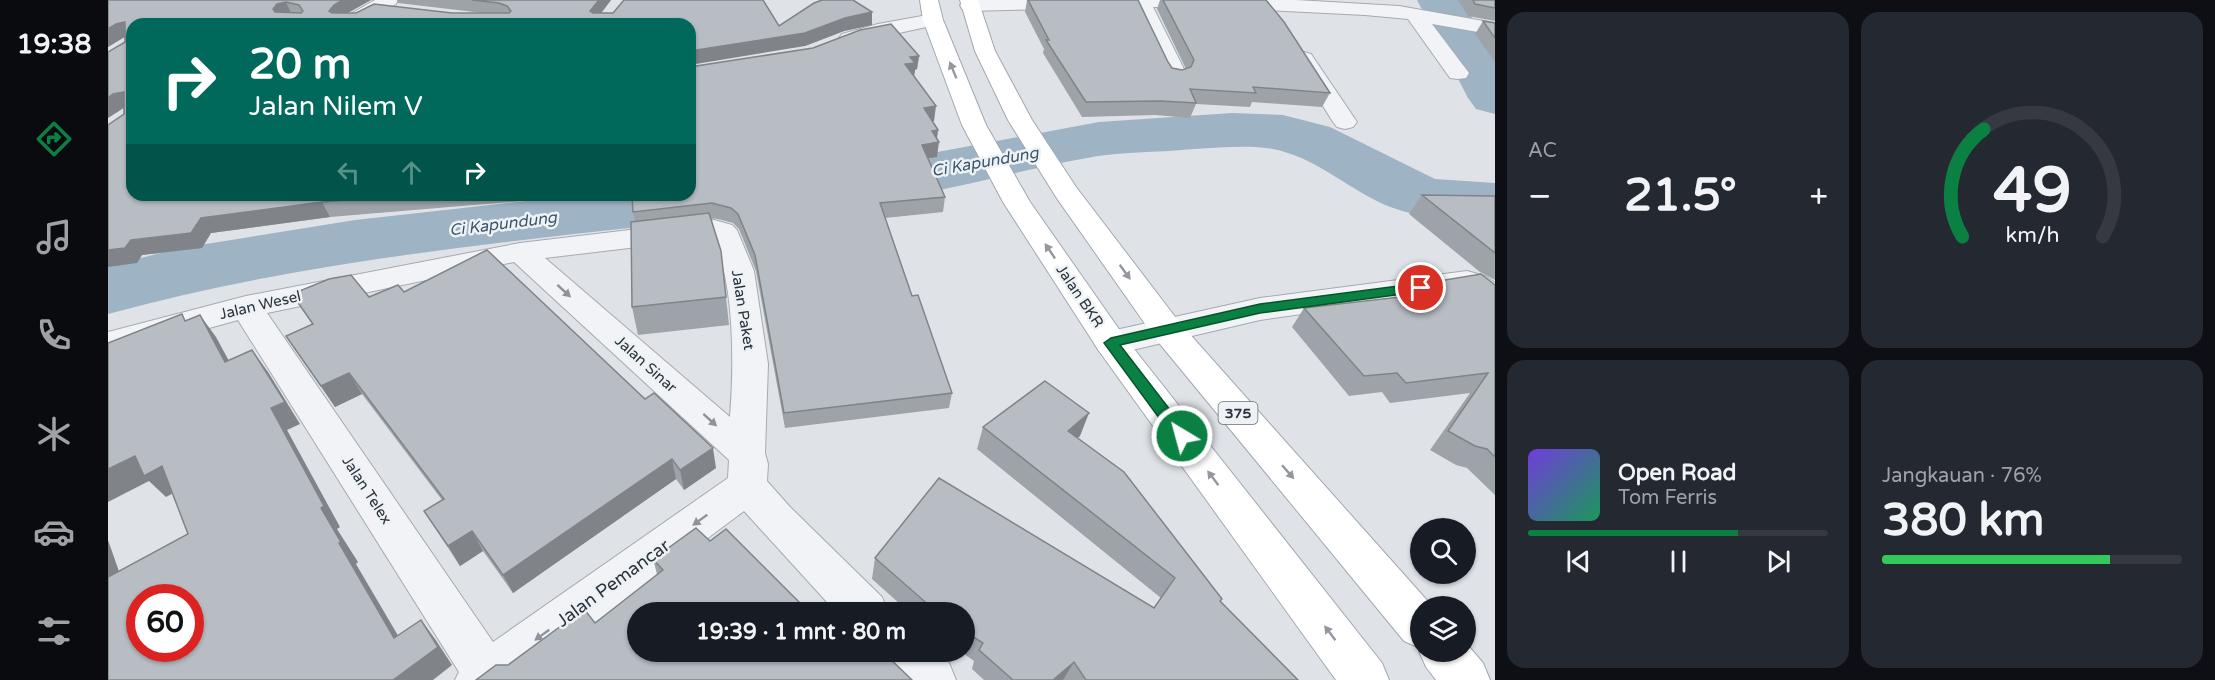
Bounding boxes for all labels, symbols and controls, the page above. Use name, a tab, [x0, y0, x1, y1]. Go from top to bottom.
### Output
text: 19:38	[17, 28, 91, 61]
text: 20 m	[249, 39, 351, 90]
icon: right	[150, 42, 228, 120]
one-way arrow	[948, 61, 958, 79]
text: Jalan Nilem V	[249, 90, 423, 123]
icon: directions	[33, 118, 75, 160]
text: AC	[1528, 139, 1557, 163]
water label: Ci Kapundung	[930, 143, 1041, 181]
text: 49	[1993, 154, 2071, 229]
icon: left	[332, 156, 365, 189]
icon: ahead	[395, 156, 428, 189]
icon: right	[458, 156, 491, 189]
text: 21.5°	[1624, 169, 1737, 223]
text: −	[1528, 177, 1552, 216]
text: +	[1809, 177, 1828, 216]
water label: Ci Kapundung	[448, 207, 559, 241]
icon: music	[33, 216, 75, 258]
text: km/h	[2005, 222, 2059, 248]
one-way arrow	[1045, 243, 1056, 259]
street label: Jalan BKR	[1052, 261, 1108, 331]
pin	[1395, 262, 1446, 313]
one-way arrow	[1118, 265, 1130, 280]
street label: Jalan Paket	[728, 269, 758, 352]
icon: arrive	[1404, 271, 1437, 304]
one-way arrow	[556, 284, 571, 297]
street label: Jalan Wesel	[218, 287, 302, 323]
icon: phone	[33, 314, 75, 356]
street label: Jalan Sinar	[611, 332, 681, 397]
road number: 375	[1218, 402, 1258, 424]
position arrow	[1150, 404, 1214, 468]
icon: climate	[33, 413, 75, 455]
one-way arrow	[702, 413, 717, 426]
street label: Jalan Telex	[338, 453, 396, 527]
text: Open Road	[1618, 460, 1736, 486]
one-way arrow	[1281, 464, 1294, 479]
text: Jangkauan · 76%	[1882, 464, 2042, 488]
one-way arrow	[1207, 470, 1219, 485]
text: Tom Ferris	[1618, 486, 1717, 510]
text: 380 km	[1882, 494, 2044, 548]
icon: car	[33, 511, 75, 553]
one-way arrow	[692, 514, 708, 526]
map controls	[1410, 518, 1476, 662]
button: search	[1410, 518, 1476, 584]
street label: Jalan Pemancar	[552, 534, 674, 632]
icon: previous	[1562, 545, 1595, 578]
icon: pause	[1662, 545, 1695, 578]
icon: next	[1762, 545, 1795, 578]
speed limit sign: 60	[126, 584, 204, 662]
button: layers	[1410, 596, 1476, 662]
icon: filters	[33, 610, 75, 652]
text: 19:39 · 1 mnt · 80 m	[696, 619, 906, 645]
one-way arrow	[1324, 626, 1336, 642]
one-way arrow	[534, 628, 549, 640]

